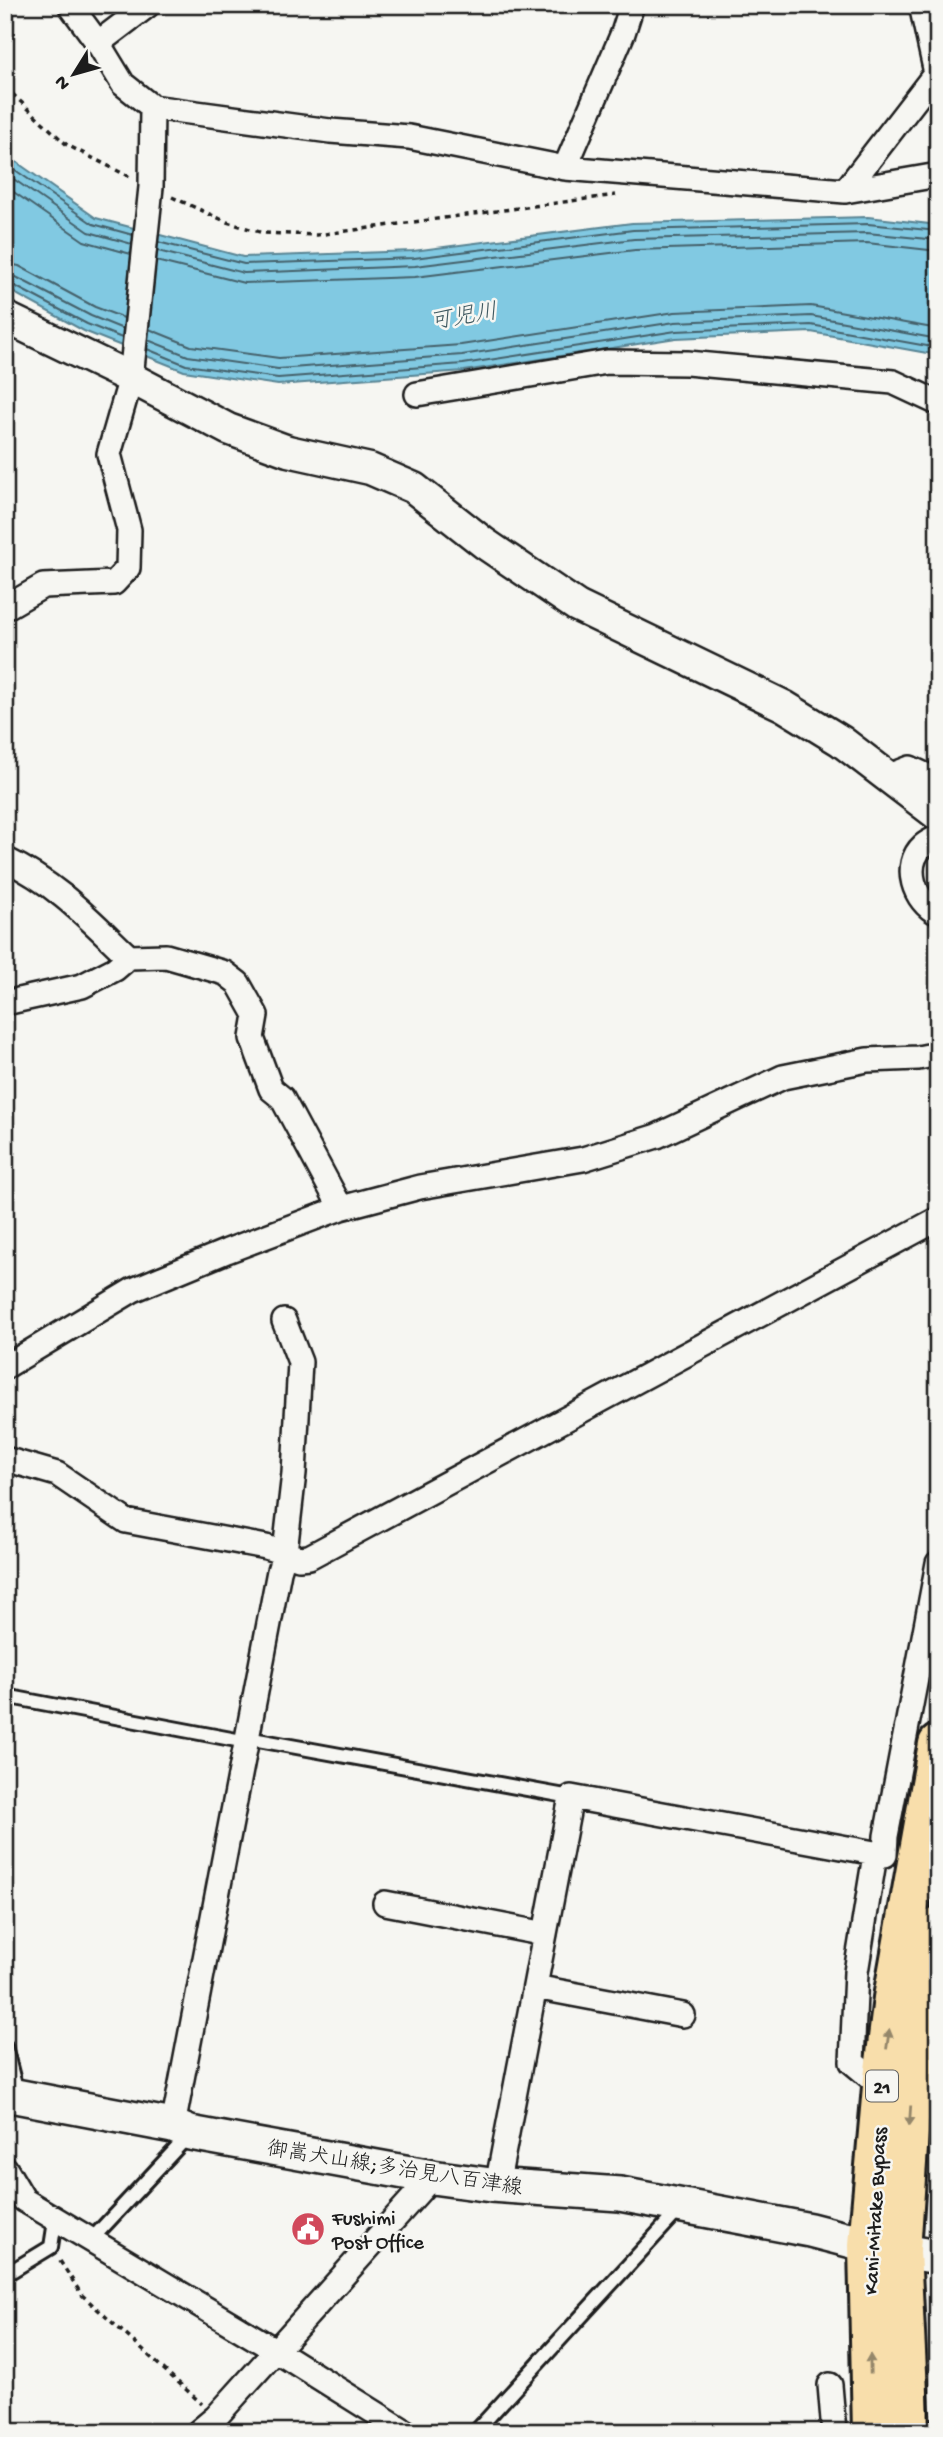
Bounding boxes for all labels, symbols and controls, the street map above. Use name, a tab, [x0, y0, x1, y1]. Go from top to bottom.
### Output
north arrow	[38, 38, 108, 108]
text: N	[50, 70, 76, 94]
water label: 可児川	[427, 300, 500, 337]
one-way arrow	[883, 2028, 894, 2050]
road number: 21	[866, 2070, 898, 2102]
one-way arrow	[904, 2105, 915, 2127]
street label: Kani-Mitake Bypass	[861, 2126, 894, 2295]
street label: 御嵩犬山線;多治見八百津線	[265, 2136, 524, 2203]
place label: Fushimi Post Office	[331, 2208, 425, 2257]
public building icon: Fushimi Post Office	[289, 2210, 327, 2248]
one-way arrow	[864, 2352, 876, 2374]

